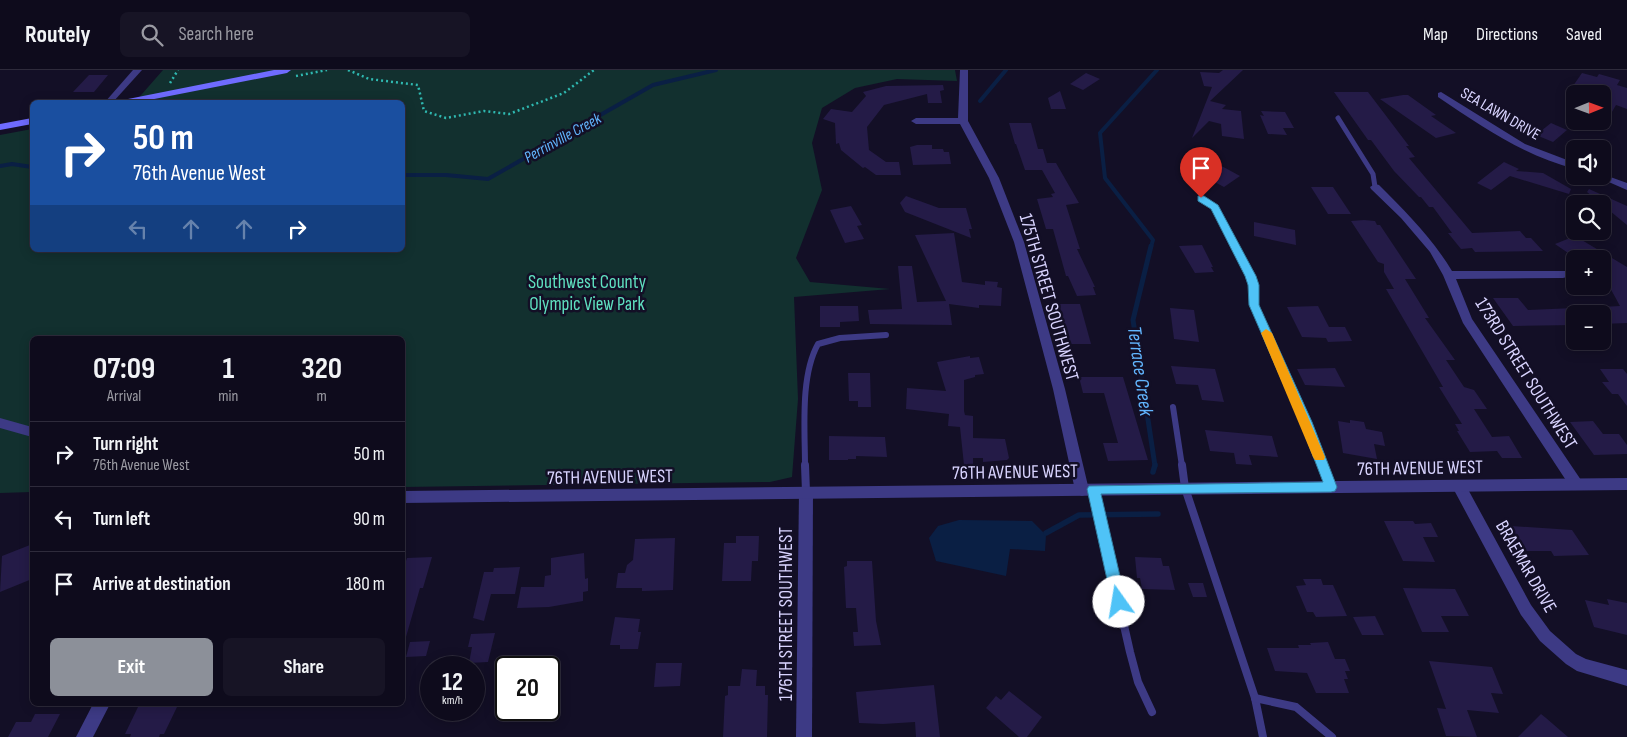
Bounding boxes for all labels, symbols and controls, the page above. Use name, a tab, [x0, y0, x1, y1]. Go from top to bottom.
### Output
search box	[120, 12, 470, 57]
text: Routely	[25, 20, 90, 49]
icon: search	[138, 21, 166, 49]
text: Search here	[178, 23, 254, 46]
text: Map	[1423, 24, 1448, 45]
text: Directions	[1476, 24, 1538, 45]
text: Saved	[1566, 24, 1602, 45]
street label: SEA LAWN DRIVE	[1457, 84, 1543, 145]
north arrow	[1566, 85, 1611, 130]
map controls	[1566, 85, 1611, 350]
water label: Perrinville Creek	[521, 109, 606, 167]
text: 50 m	[133, 117, 194, 160]
icon: right	[50, 120, 115, 185]
button: sound	[1566, 140, 1611, 185]
pin	[1180, 147, 1222, 198]
icon: arrive	[1187, 154, 1215, 182]
text: 76th Avenue West	[133, 160, 266, 187]
button: search	[1566, 195, 1611, 240]
street label: 175TH STREET SOUTHWEST	[1014, 211, 1084, 384]
icon: left	[124, 215, 152, 243]
icon: ahead	[177, 215, 205, 243]
icon: ahead	[230, 215, 258, 243]
icon: right	[283, 215, 311, 243]
button: +	[1566, 250, 1611, 295]
park label: Southwest County Olympic View Park	[528, 271, 647, 316]
street label: 173RD STREET SOUTHWEST	[1470, 294, 1582, 454]
button: −	[1566, 305, 1611, 350]
water label: Terrace Creek	[1122, 325, 1158, 418]
text: 07:09	[93, 351, 155, 387]
text: 1	[222, 351, 234, 387]
text: 320	[301, 351, 342, 387]
text: Arrival	[107, 387, 141, 406]
text: min	[218, 387, 238, 406]
text: m	[317, 387, 327, 406]
text: Turn right	[93, 433, 158, 456]
icon: right	[50, 440, 78, 468]
text: 50 m	[354, 443, 385, 466]
text: 76th Avenue West	[93, 456, 190, 475]
street label: 76TH AVENUE WEST	[1357, 456, 1483, 481]
street label: 76TH AVENUE WEST	[952, 460, 1078, 485]
street label: 76TH AVENUE WEST	[547, 465, 673, 490]
icon: left	[50, 505, 78, 533]
text: Turn left	[93, 508, 150, 531]
text: 90 m	[353, 508, 385, 531]
street label: BRAEMAR DRIVE	[1490, 517, 1561, 617]
street label: 176TH STREET SOUTHWEST	[775, 527, 798, 701]
icon: arrive	[50, 570, 78, 598]
text: Arrive at destination	[93, 573, 231, 596]
text: 180 m	[346, 573, 385, 596]
position arrow	[1092, 575, 1144, 627]
button: Exit	[50, 638, 213, 696]
button: Share	[223, 638, 385, 696]
speed limit sign: 20	[495, 656, 560, 721]
text: 12	[442, 667, 463, 698]
text: km/h	[442, 693, 463, 708]

